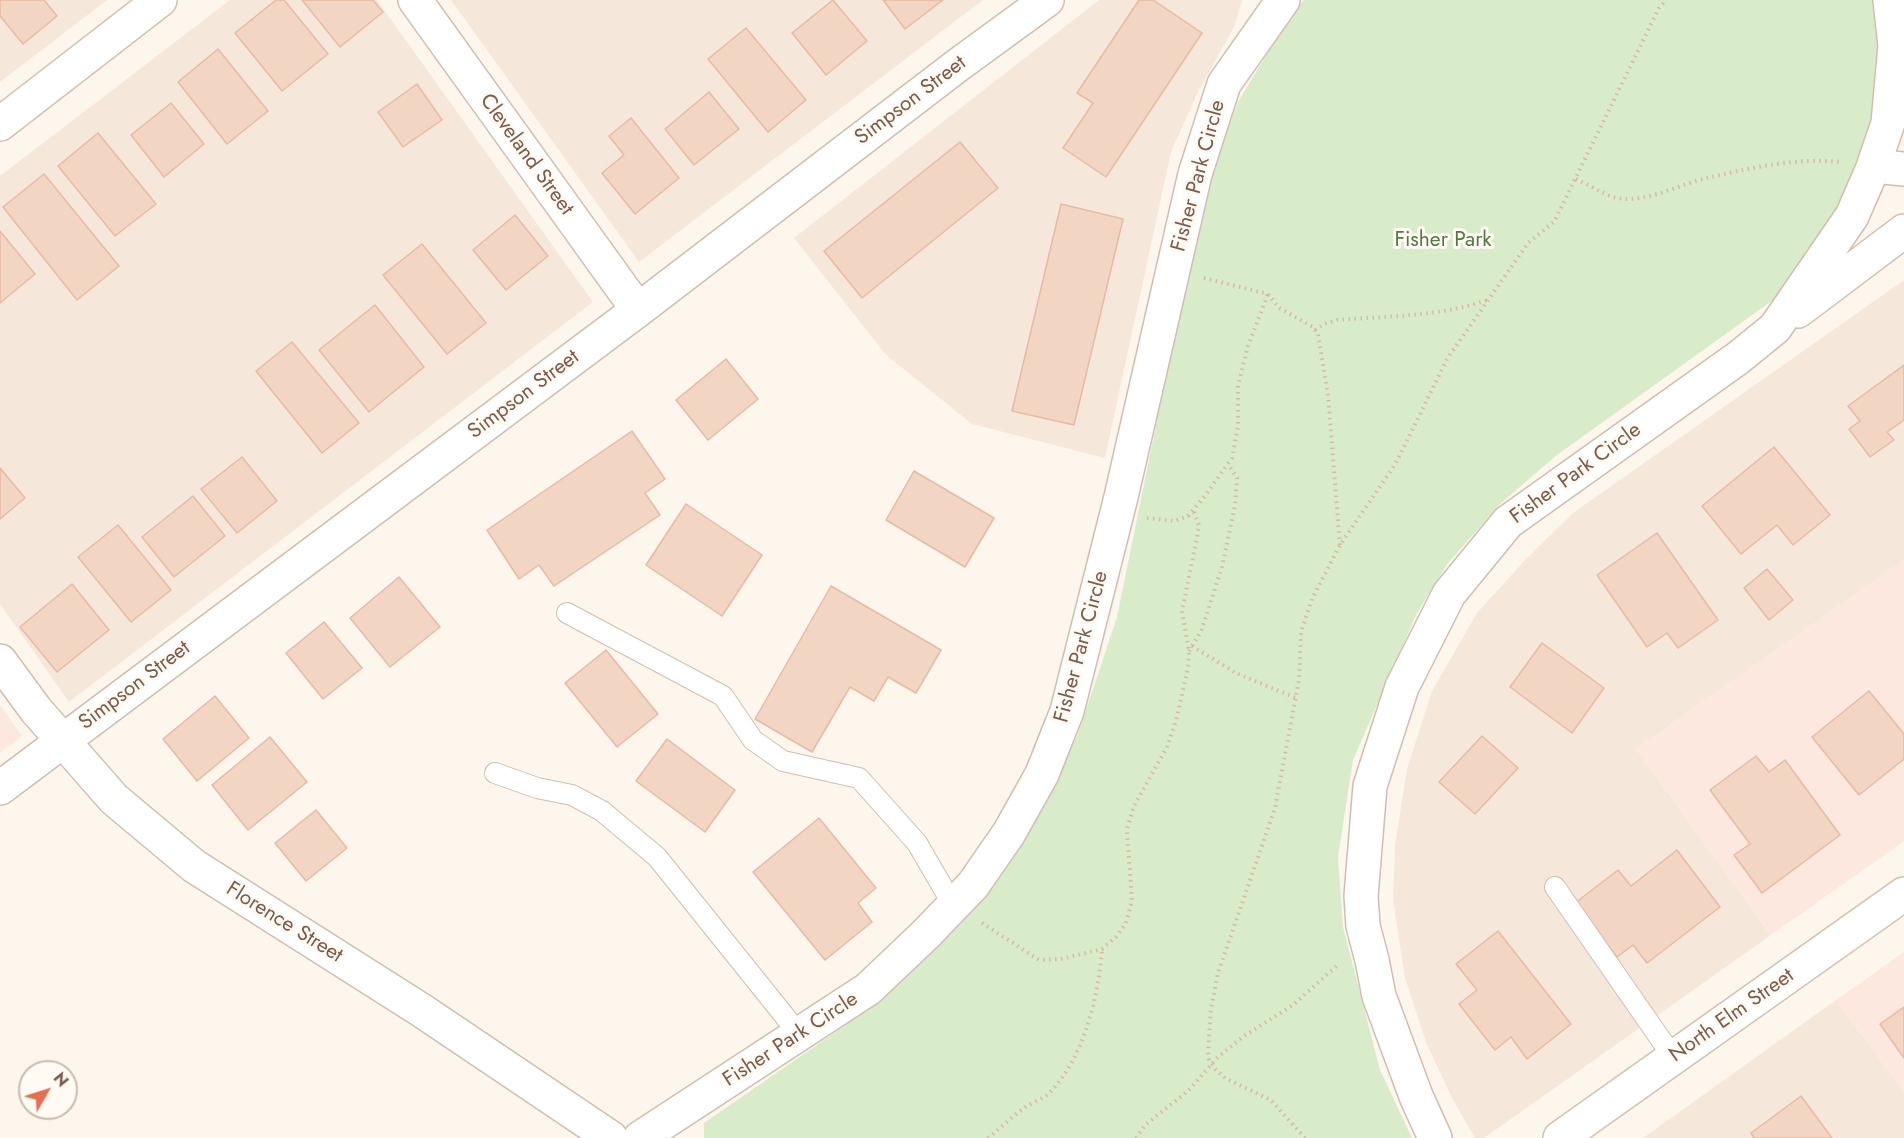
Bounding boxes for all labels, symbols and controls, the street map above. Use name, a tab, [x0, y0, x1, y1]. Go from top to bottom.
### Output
street label: Simpson Street	[850, 51, 972, 151]
street label: Cleveland Street	[474, 89, 578, 221]
street label: Fisher Park Circle	[1167, 97, 1231, 255]
park label: Fisher Park	[1394, 228, 1492, 254]
street label: Simpson Street	[463, 345, 585, 445]
street label: Fisher Park Circle	[1506, 418, 1646, 530]
street label: Fisher Park Circle	[1050, 568, 1114, 726]
street label: Simpson Street	[74, 636, 196, 736]
street label: Florence Street	[221, 877, 347, 969]
street label: North Elm Street	[1665, 964, 1799, 1068]
street label: Fisher Park Circle	[719, 987, 863, 1093]
north arrow	[18, 1060, 78, 1120]
text: N	[48, 1067, 74, 1092]

